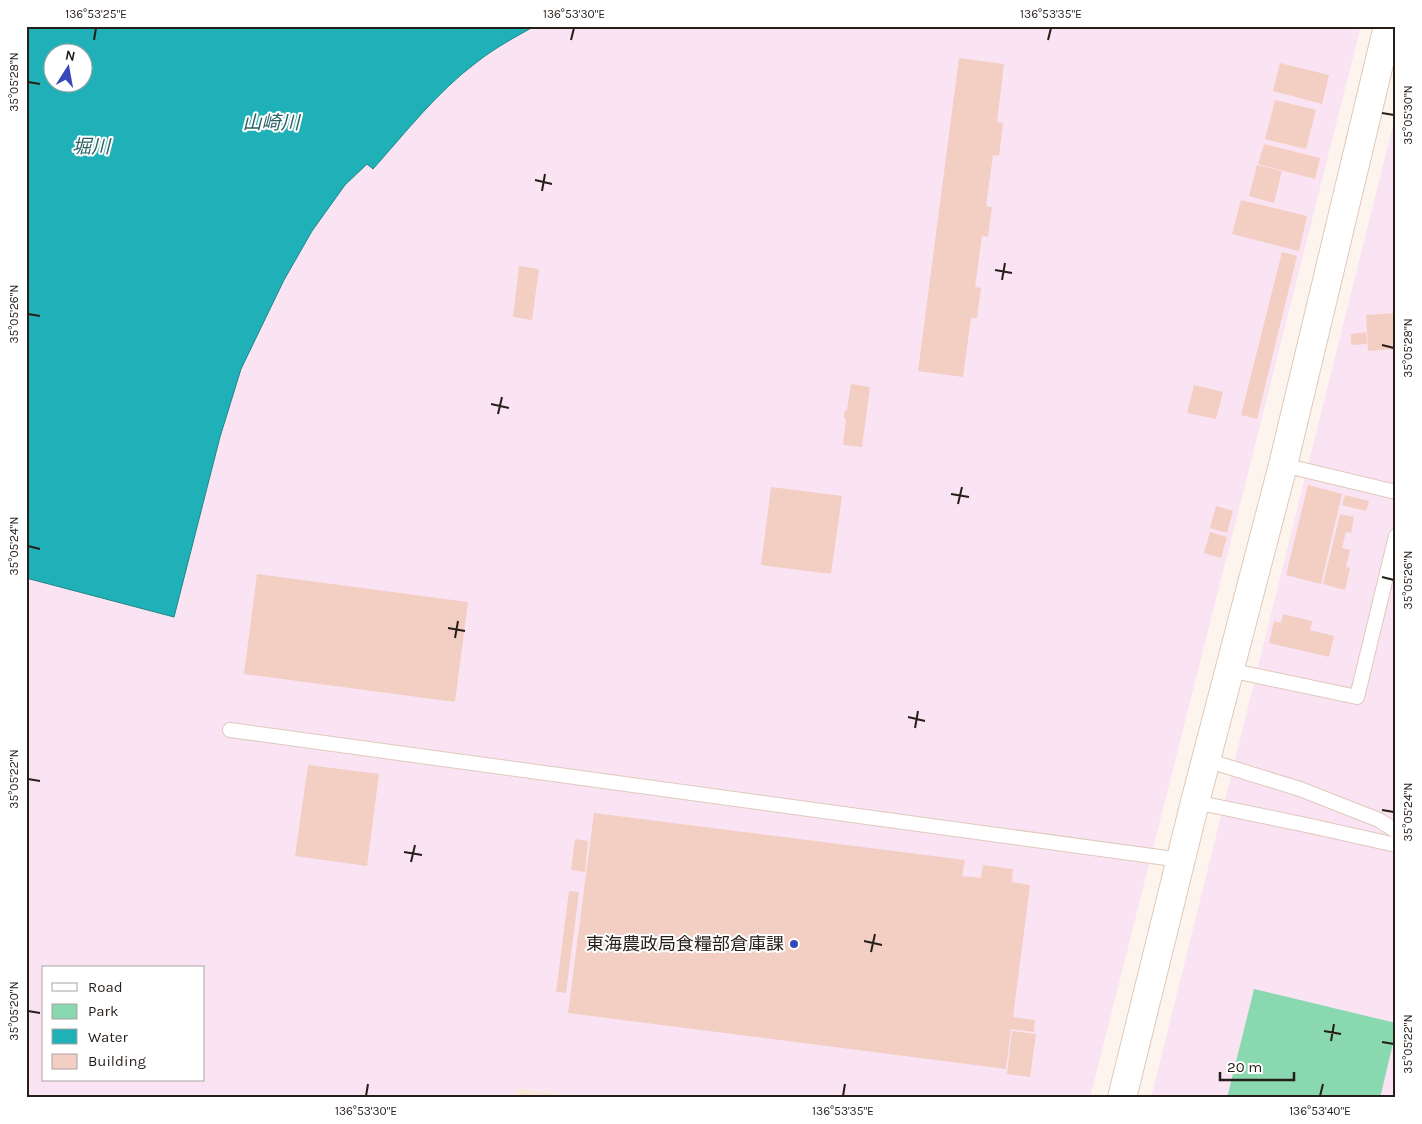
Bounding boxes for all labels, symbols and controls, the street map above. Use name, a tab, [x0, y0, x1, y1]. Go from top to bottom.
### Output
text: 136°53'25"E	[65, 7, 127, 21]
text: 136°53'30"E	[543, 7, 605, 21]
text: 136°53'35"E	[1020, 7, 1082, 21]
north arrow	[42, 42, 92, 92]
text: N	[64, 46, 77, 65]
text: 35°05'28"N	[7, 52, 21, 112]
text: 35°05'30"N	[1401, 85, 1415, 145]
water label: 山崎川	[242, 112, 301, 134]
water label: 堀川	[72, 136, 112, 158]
text: 35°05'26"N	[7, 284, 21, 344]
text: 35°05'28"N	[1401, 318, 1415, 378]
text: 35°05'24"N	[7, 517, 21, 576]
text: 35°05'26"N	[1401, 550, 1415, 610]
text: 35°05'22"N	[7, 749, 21, 809]
text: 35°05'24"N	[1401, 783, 1415, 842]
place label: 東海農政局食糧部倉庫課	[586, 933, 784, 955]
marker: 東海農政局食糧部倉庫課	[788, 938, 800, 950]
legend	[42, 966, 205, 1082]
text: Road	[88, 978, 123, 996]
text: 35°05'20"N	[7, 981, 21, 1041]
text: Park	[88, 1002, 118, 1020]
text: 35°05'22"N	[1401, 1014, 1415, 1074]
text: Water	[88, 1028, 129, 1046]
scale bar	[1220, 1049, 1293, 1081]
text: Building	[88, 1052, 146, 1070]
text: 20 m	[1227, 1058, 1262, 1076]
text: 136°53'30"E	[335, 1104, 397, 1118]
text: 136°53'35"E	[812, 1104, 874, 1118]
text: 136°53'40"E	[1289, 1104, 1351, 1118]

